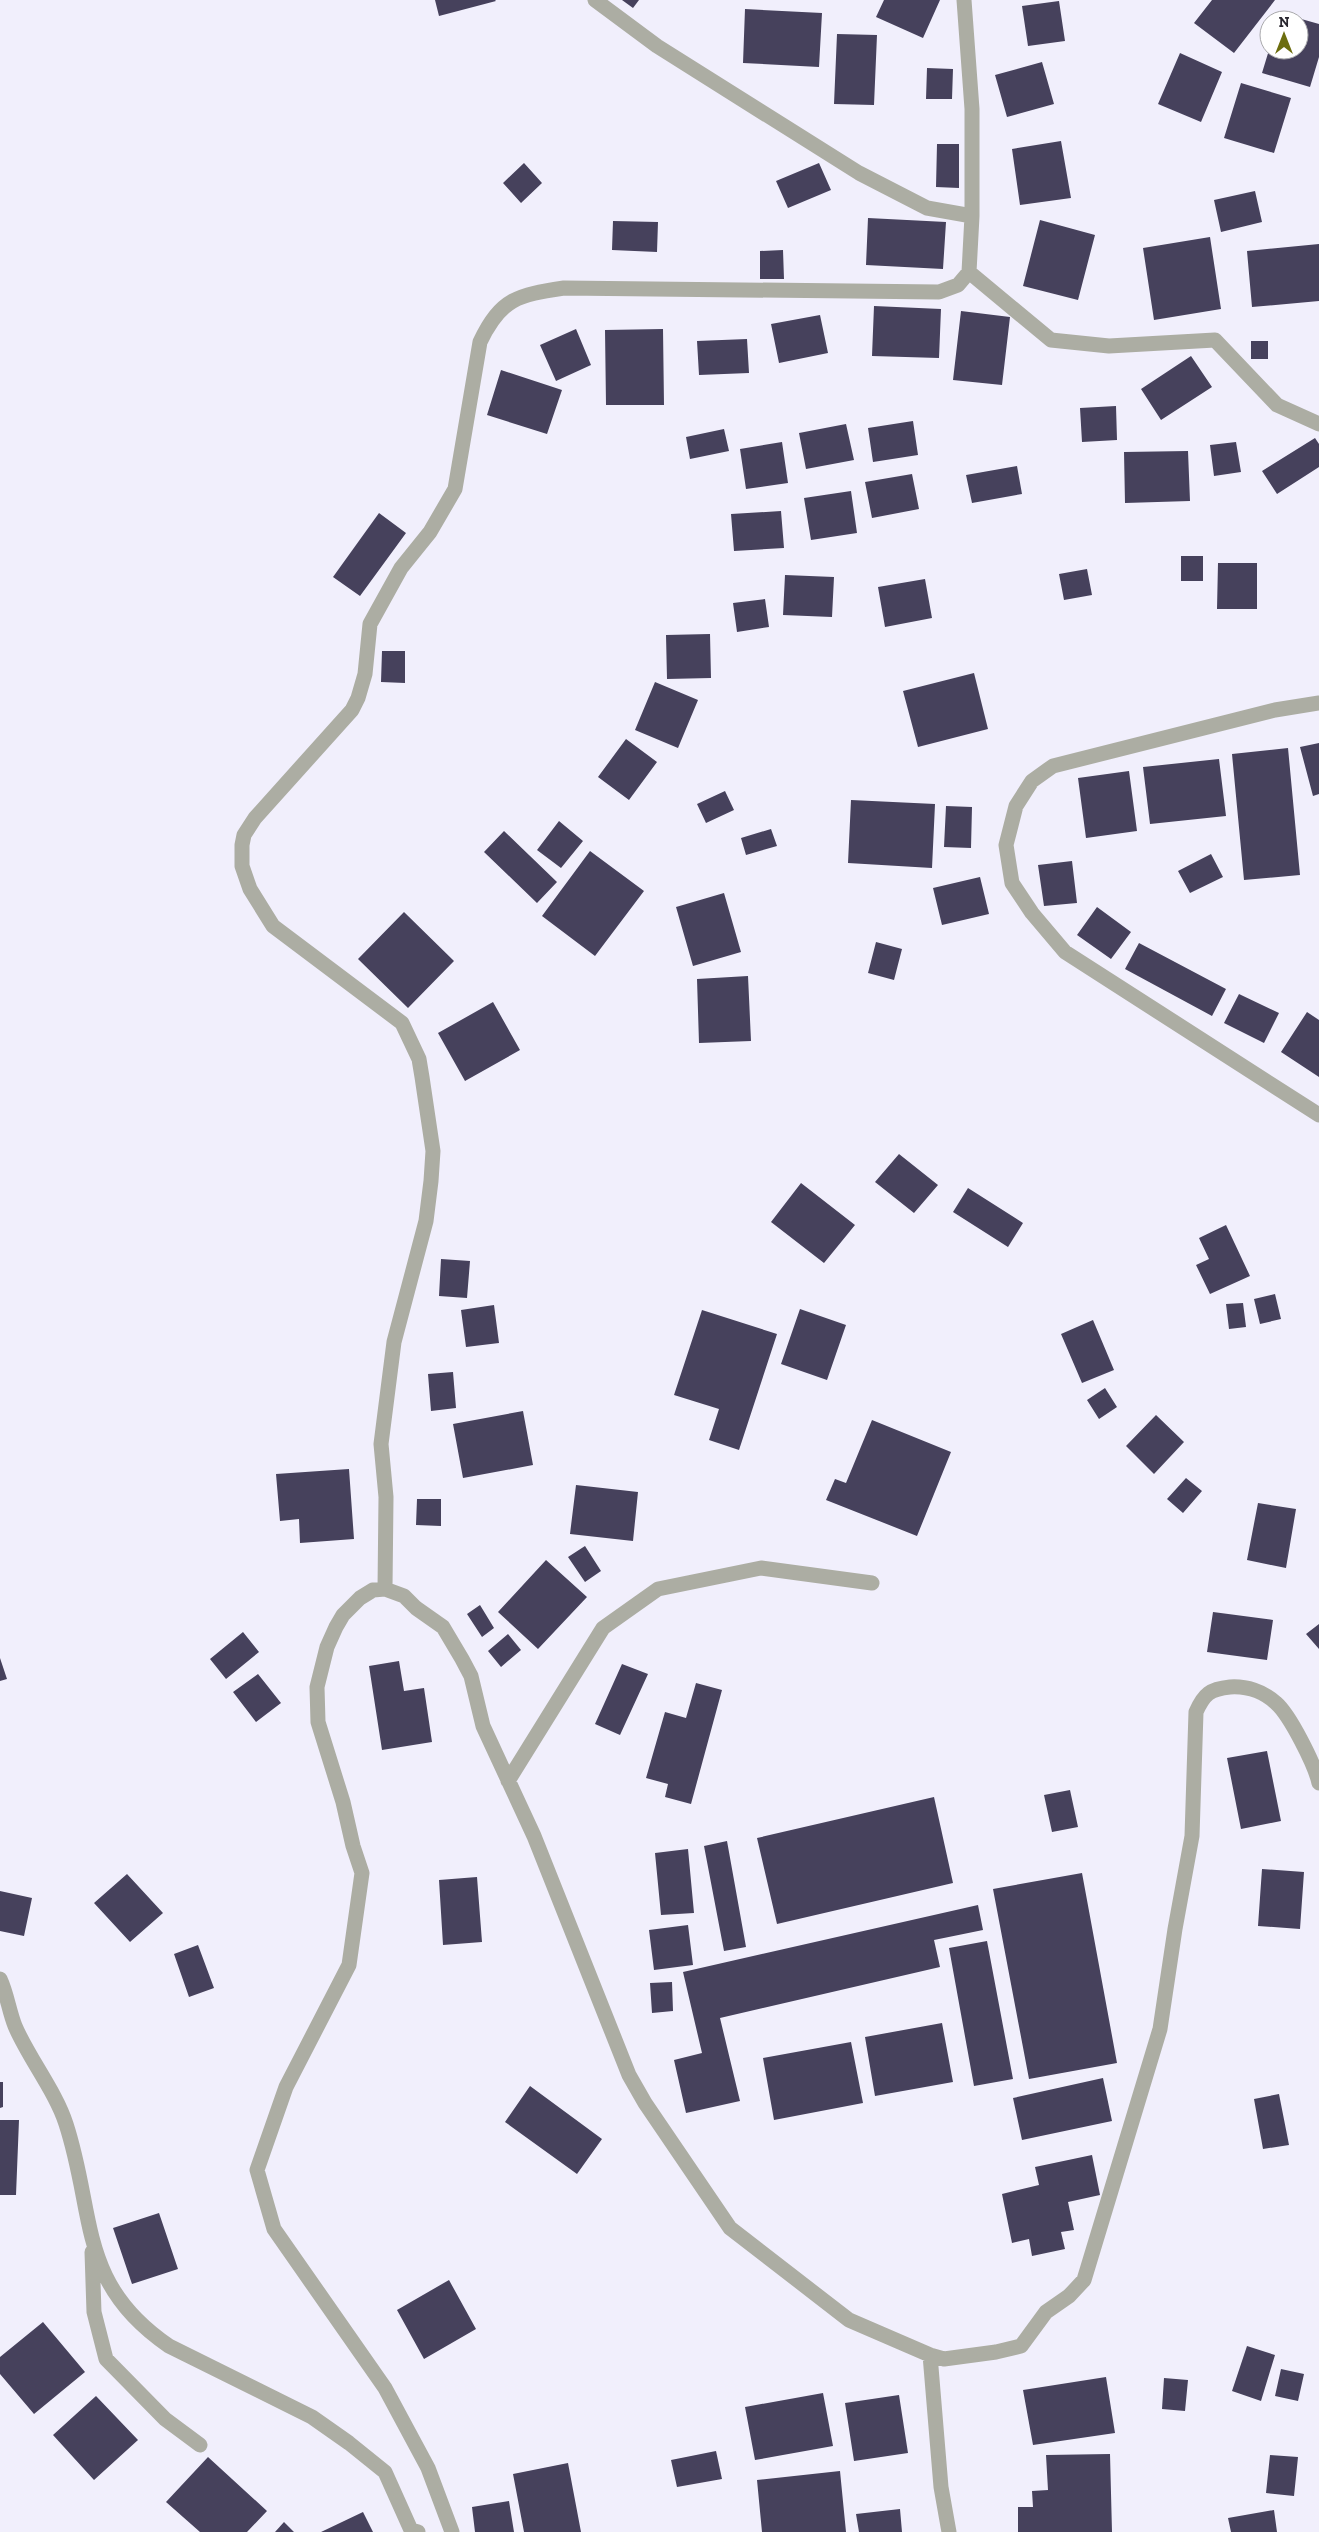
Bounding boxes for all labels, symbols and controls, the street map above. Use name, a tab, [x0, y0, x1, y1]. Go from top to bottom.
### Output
north arrow	[1259, 10, 1309, 60]
text: N	[1279, 14, 1290, 31]

